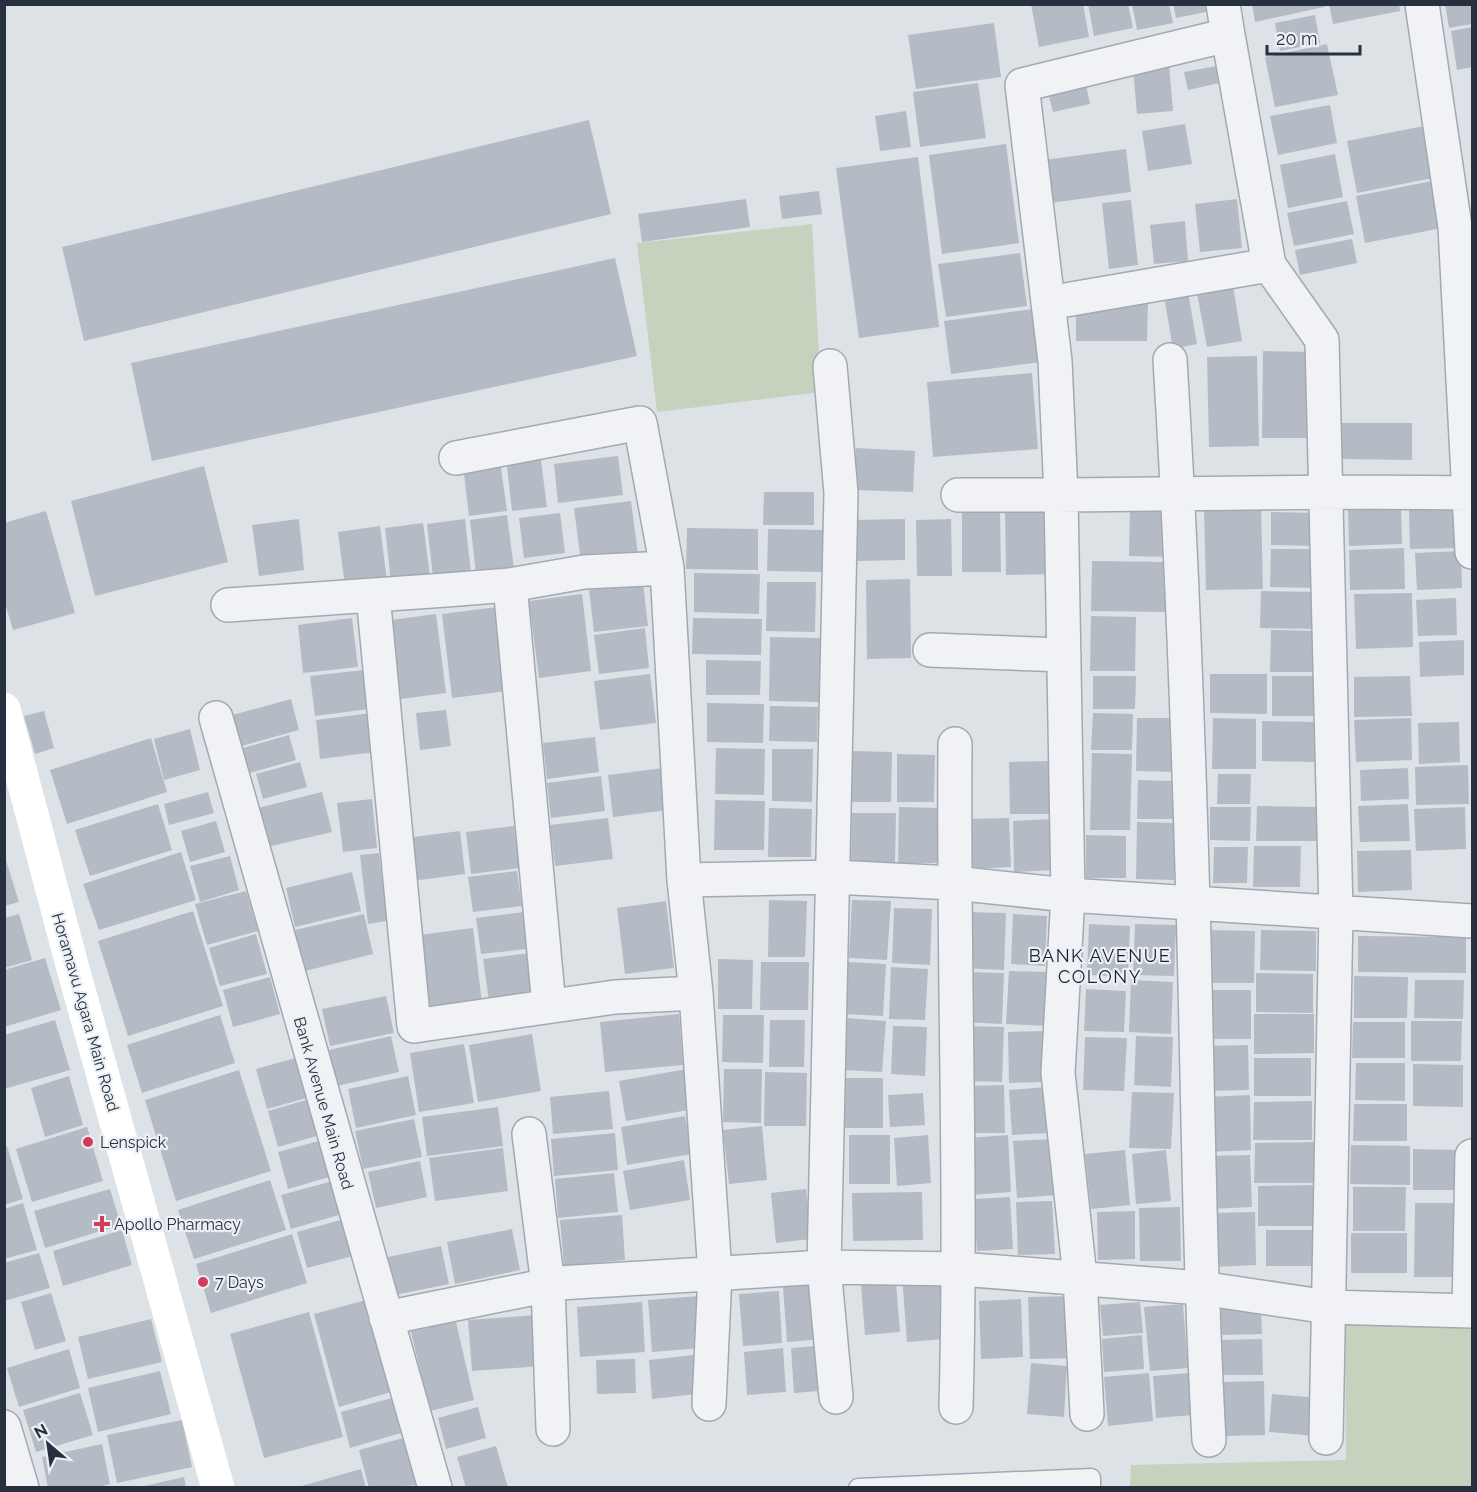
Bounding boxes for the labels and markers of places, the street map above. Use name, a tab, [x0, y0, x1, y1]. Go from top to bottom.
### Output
place label: Lenspick	[100, 1133, 167, 1152]
marker: Lenspick	[81, 1135, 95, 1149]
place label: Apollo Pharmacy	[114, 1215, 241, 1234]
marker: Apollo Pharmacy	[95, 1217, 109, 1231]
place label: 7 Days	[215, 1273, 264, 1292]
marker: 7 Days	[196, 1275, 210, 1289]

